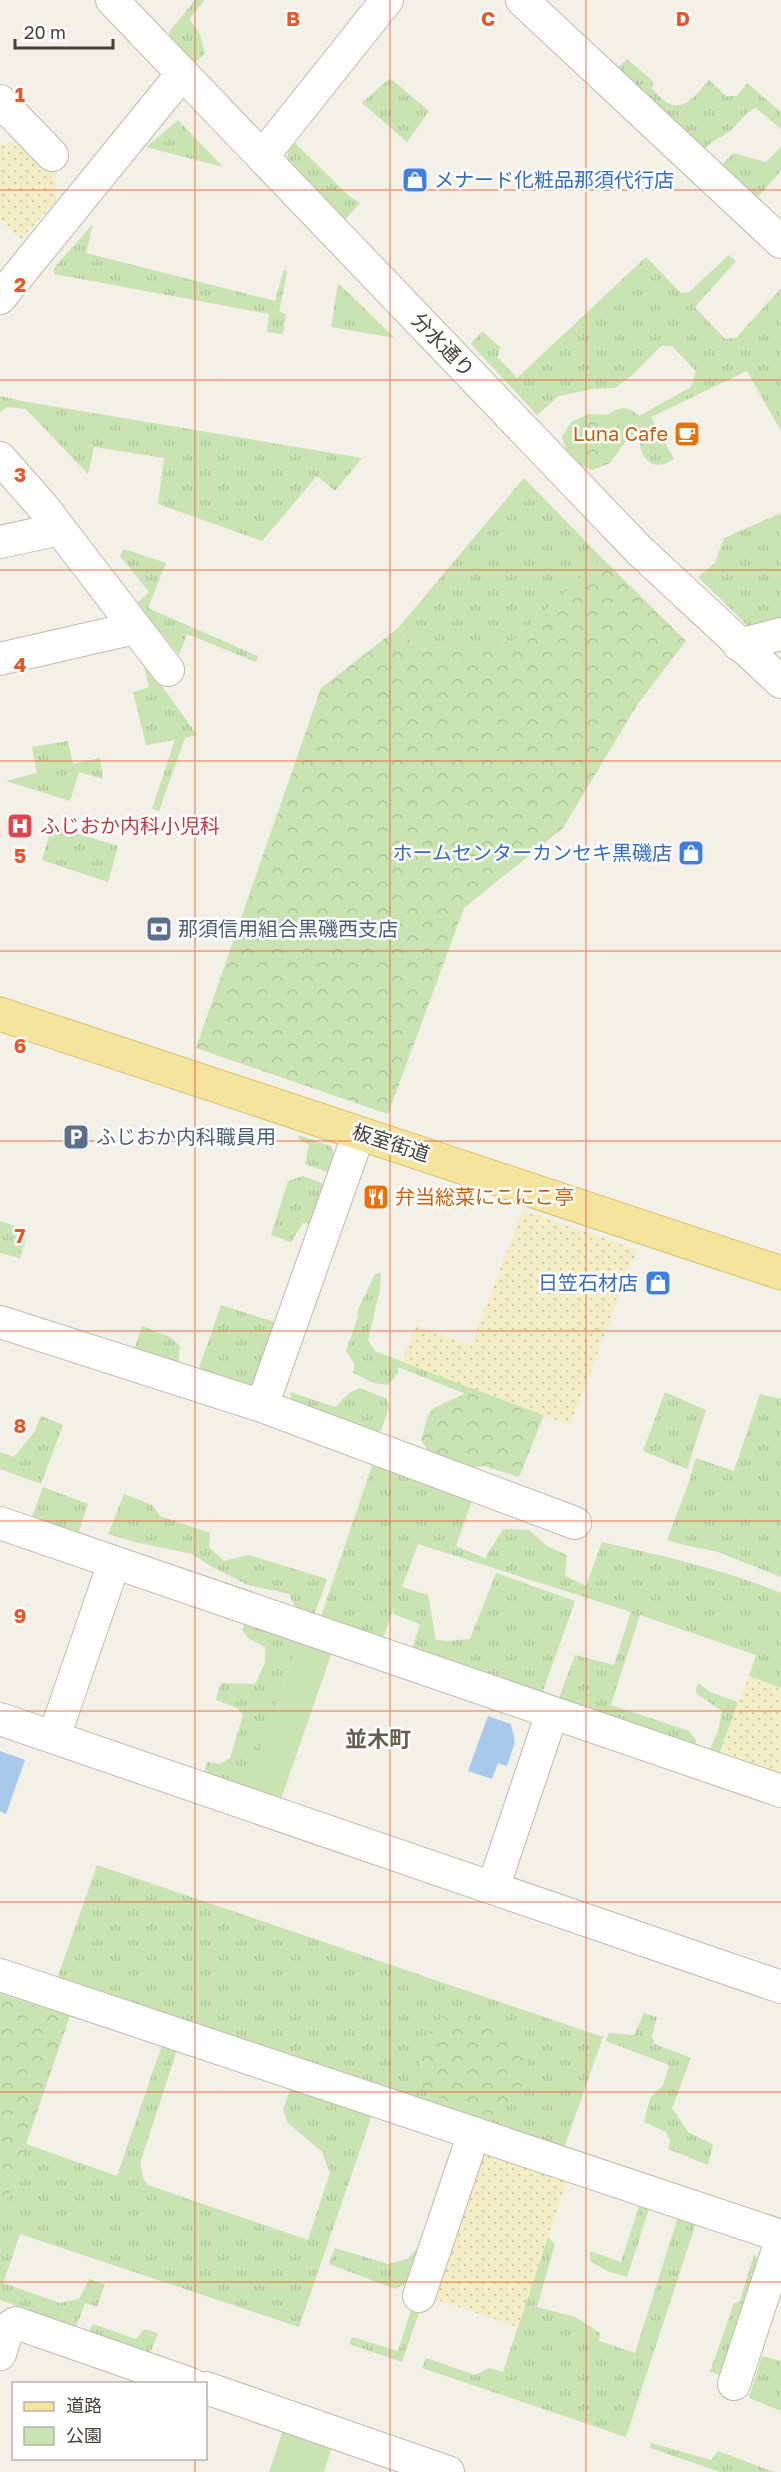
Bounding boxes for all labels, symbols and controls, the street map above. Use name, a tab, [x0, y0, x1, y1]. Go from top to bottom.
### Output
text: B	[286, 6, 300, 30]
text: C	[481, 6, 495, 30]
text: D	[676, 6, 690, 30]
scale bar	[15, 12, 112, 50]
text: 20 m	[24, 21, 66, 43]
text: 1	[15, 82, 25, 106]
shop icon: メナード化粧品那須代行店	[400, 165, 430, 195]
place label: メナード化粧品那須代行店	[434, 167, 674, 191]
text: 2	[14, 272, 26, 296]
street label: 分水通り	[407, 307, 480, 381]
cafe icon: Luna Cafe	[672, 419, 702, 449]
place label: Luna Cafe	[573, 421, 668, 445]
text: 3	[14, 462, 26, 486]
text: 4	[14, 652, 26, 676]
hospital icon: ふじおか内科小児科	[5, 811, 35, 841]
place label: ふじおか内科小児科	[40, 813, 220, 837]
shop icon: ホームセンターカンセキ黒磯店	[676, 838, 706, 868]
place label: ホームセンターカンセキ黒磯店	[393, 840, 672, 864]
text: 5	[14, 843, 26, 867]
bank icon: 那須信用組合黒磯西支店	[144, 914, 174, 944]
place label: 那須信用組合黒磯西支店	[178, 916, 398, 940]
text: 6	[14, 1033, 26, 1057]
street label: 板室街道	[350, 1118, 433, 1166]
parking icon: ふじおか内科職員用	[61, 1122, 91, 1152]
place label: ふじおか内科職員用	[96, 1124, 276, 1148]
restaurant icon: 弁当総菜にこにこ亭	[361, 1182, 391, 1212]
place label: 弁当総菜にこにこ亭	[395, 1184, 574, 1208]
text: 7	[15, 1223, 26, 1247]
shop icon: 日笠石材店	[643, 1268, 673, 1298]
place label: 日笠石材店	[538, 1270, 638, 1294]
text: 8	[14, 1413, 26, 1437]
text: 9	[14, 1603, 26, 1627]
district label: 並木町	[345, 1725, 411, 1752]
legend	[12, 2382, 207, 2460]
text: 道路	[66, 2394, 102, 2416]
text: 公園	[66, 2424, 102, 2446]

